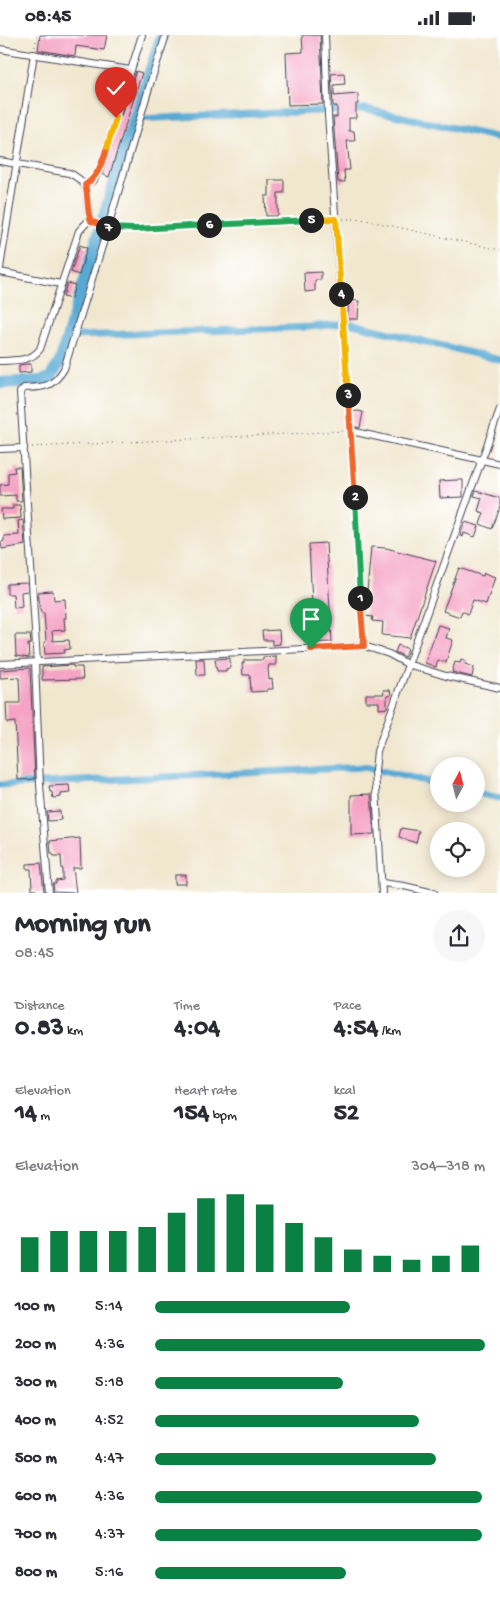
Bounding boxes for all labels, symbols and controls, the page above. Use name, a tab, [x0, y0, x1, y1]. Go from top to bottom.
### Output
text: 08:45	[25, 6, 71, 29]
pin	[95, 67, 137, 118]
icon: check	[102, 74, 130, 102]
pin: 5	[298, 207, 324, 233]
text: 5	[308, 212, 315, 229]
pin: 6	[196, 213, 222, 237]
pin: 7	[96, 215, 120, 241]
text: 6	[206, 217, 213, 234]
text: 7	[105, 220, 112, 237]
pin: 4	[328, 281, 354, 307]
text: 4	[338, 286, 345, 303]
pin: 3	[336, 383, 360, 407]
text: 3	[345, 387, 352, 404]
pin: 2	[342, 485, 368, 509]
text: 2	[352, 489, 359, 506]
pin: 1	[348, 585, 372, 611]
text: 1	[358, 590, 363, 607]
pin	[290, 598, 332, 649]
icon: arrive	[297, 605, 325, 633]
north arrow	[430, 757, 485, 813]
map controls	[430, 757, 485, 877]
button: locate	[430, 822, 485, 877]
text: Morning run	[15, 909, 150, 942]
button: share	[433, 910, 485, 962]
text: 08:45	[15, 945, 54, 964]
text: Distance	[15, 998, 64, 1015]
text: Time	[174, 998, 200, 1015]
text: Pace	[334, 998, 361, 1015]
text: 0.83	[15, 1015, 64, 1044]
text: 4:04	[174, 1015, 220, 1044]
text: 4:54	[334, 1015, 378, 1044]
text: km	[64, 1023, 83, 1040]
text: /km	[378, 1023, 401, 1040]
text: Elevation	[15, 1083, 71, 1100]
text: Heart rate	[174, 1083, 237, 1100]
text: kcal	[334, 1083, 356, 1100]
text: 14	[15, 1100, 37, 1129]
text: 154	[174, 1100, 209, 1129]
text: 52	[334, 1100, 359, 1129]
text: m	[37, 1108, 50, 1125]
text: bpm	[209, 1108, 237, 1125]
text: Elevation	[15, 1158, 79, 1177]
text: 304–318 m	[412, 1158, 485, 1177]
text: 100 m	[15, 1298, 55, 1317]
text: 5:14	[95, 1298, 122, 1317]
text: 200 m	[15, 1336, 56, 1355]
text: 4:36	[95, 1336, 124, 1355]
text: 300 m	[15, 1374, 57, 1393]
text: 5:18	[95, 1374, 124, 1393]
text: 400 m	[15, 1412, 56, 1431]
text: 4:52	[95, 1412, 124, 1431]
text: 500 m	[15, 1450, 57, 1469]
text: 4:47	[95, 1450, 123, 1469]
text: 600 m	[15, 1488, 56, 1507]
text: 4:36	[95, 1488, 124, 1507]
text: 700 m	[15, 1526, 57, 1545]
text: 4:37	[95, 1526, 124, 1545]
text: 800 m	[15, 1564, 57, 1583]
text: 5:16	[95, 1564, 123, 1583]

